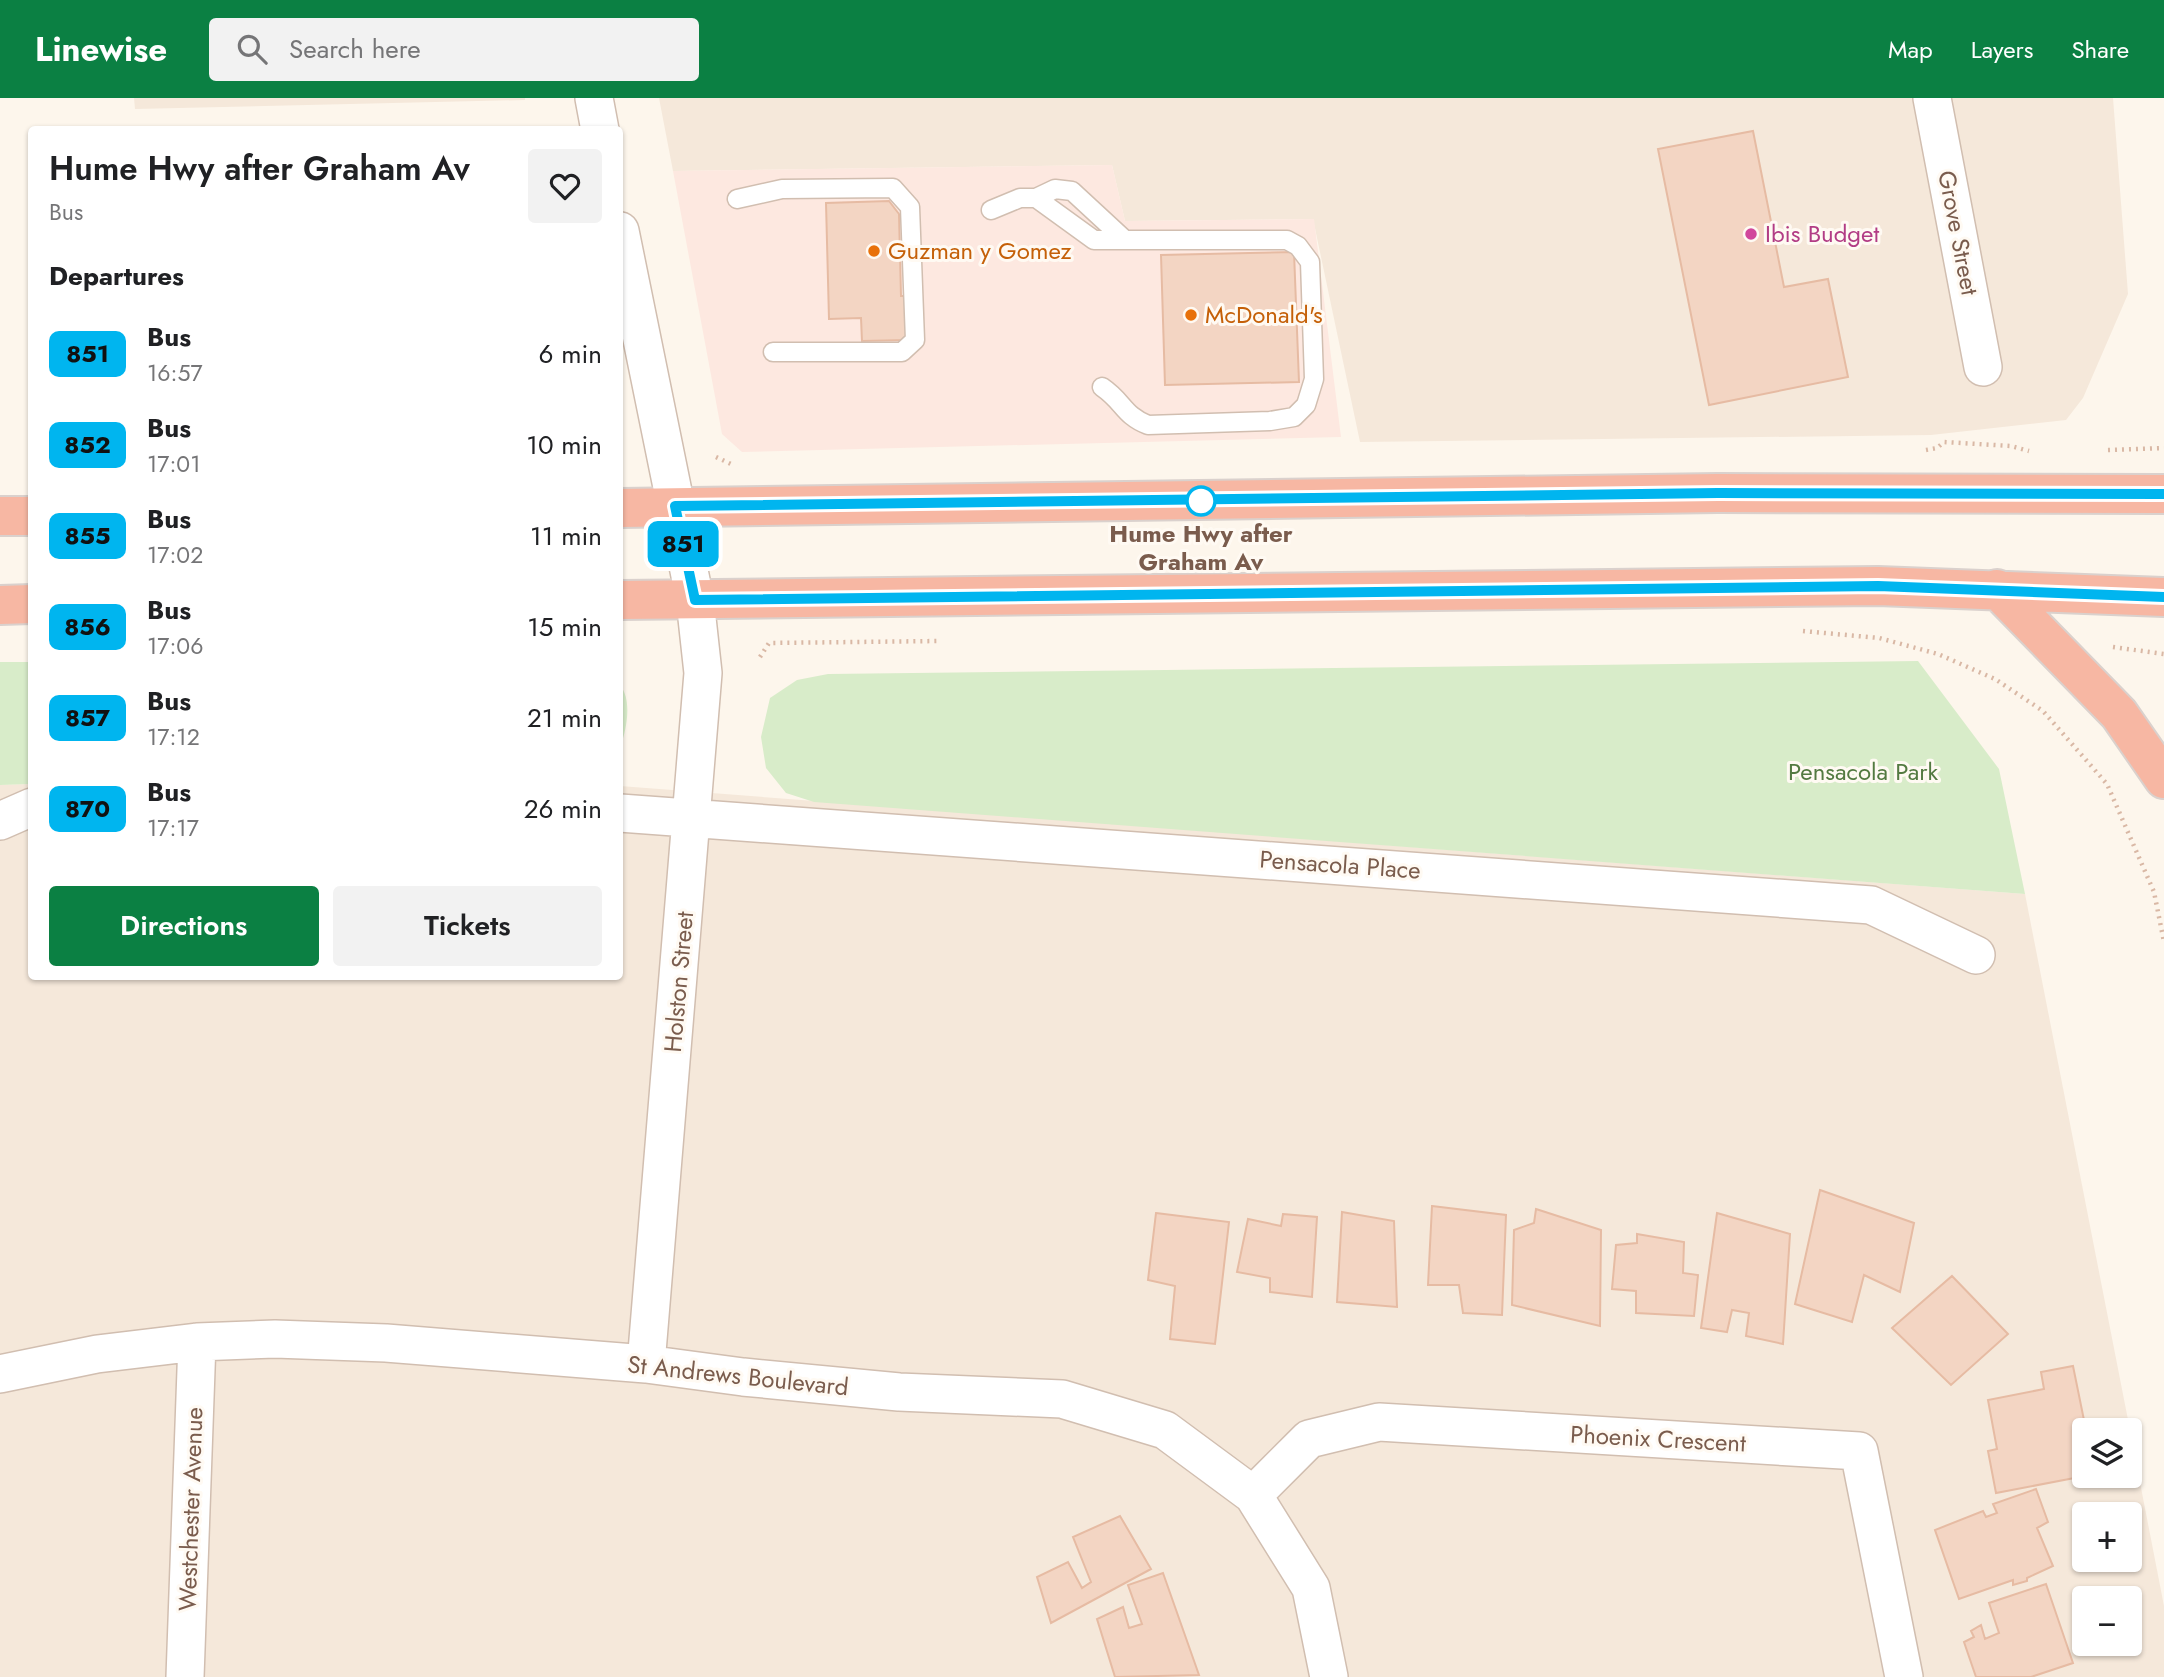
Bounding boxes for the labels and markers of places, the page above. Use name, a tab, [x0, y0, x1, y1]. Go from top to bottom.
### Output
place label: Ibis Budget	[1765, 216, 1879, 251]
marker: Ibis Budget	[1743, 226, 1759, 242]
place label: Guzman y Gomez	[888, 233, 1072, 268]
marker: Guzman y Gomez	[866, 243, 882, 259]
place label: McDonald's	[1205, 297, 1323, 332]
marker: McDonald's	[1183, 307, 1199, 323]
marker: Hume Hwy after Graham Av	[1186, 486, 1216, 516]
place label: Hume Hwy after Graham Av	[1109, 516, 1293, 579]

